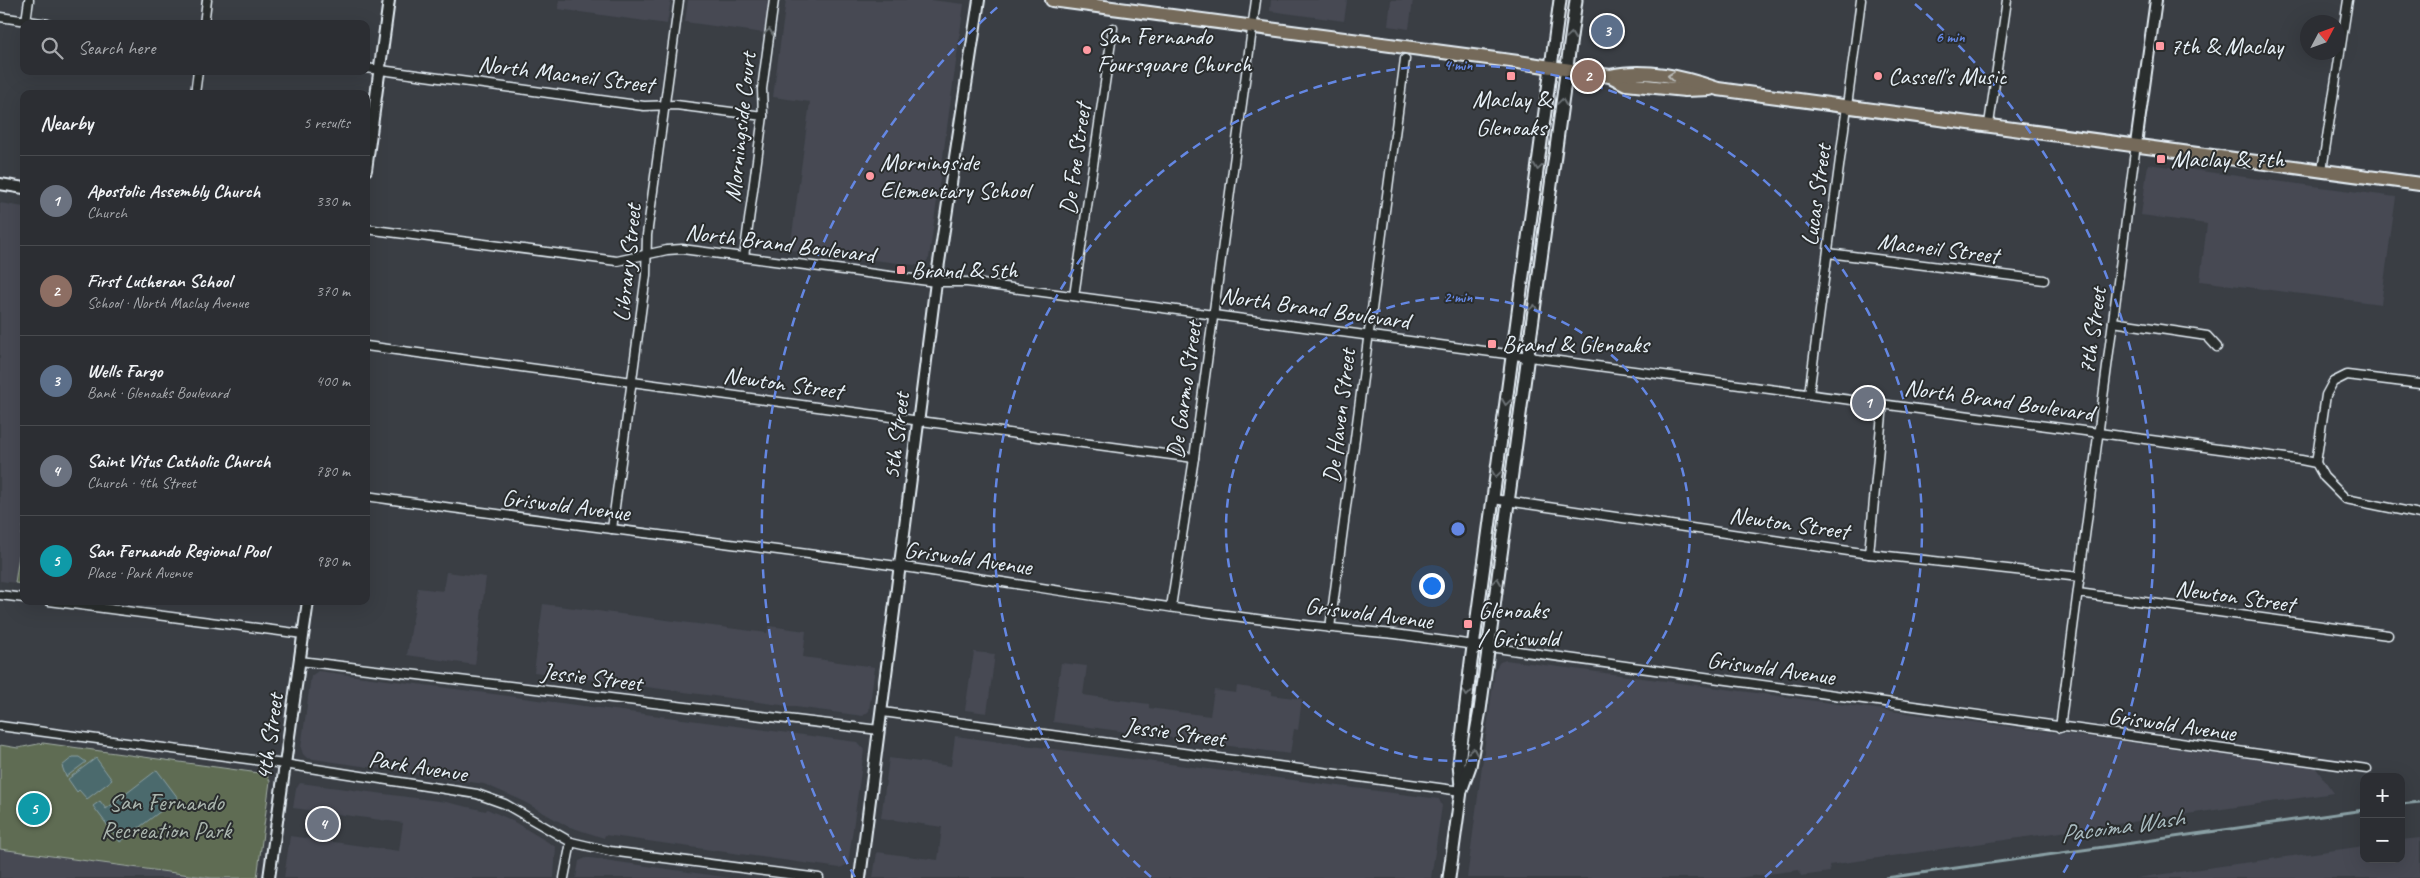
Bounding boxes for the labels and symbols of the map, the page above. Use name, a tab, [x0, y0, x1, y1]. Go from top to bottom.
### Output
pin: 3	[1591, 12, 1623, 50]
north arrow	[2300, 15, 2345, 60]
place label: San Fernando Foursquare Church	[1097, 21, 1253, 79]
one-way arrow	[763, 28, 774, 36]
text: 6 min	[1935, 28, 1966, 47]
place label: 7th & Maclay	[2170, 31, 2285, 61]
one-way arrow	[1565, 32, 1576, 40]
marker: 7th & Maclay	[2154, 40, 2166, 52]
marker: San Fernando Foursquare Church	[1081, 44, 1093, 56]
street label: North Macneil Street	[476, 48, 659, 100]
street label: Morningside Court	[717, 49, 763, 203]
text: 4 min	[1444, 56, 1473, 75]
pin: 2	[1572, 57, 1604, 95]
place label: Cassell's Music	[1888, 61, 2007, 91]
marker: Maclay & Glenoaks	[1505, 70, 1517, 82]
marker: Cassell's Music	[1872, 70, 1884, 82]
one-way arrow	[1666, 71, 1674, 82]
place label: Maclay & Glenoaks	[1472, 84, 1552, 142]
one-way arrow	[1556, 98, 1567, 106]
street label: De Foe Street	[1052, 99, 1098, 216]
street label: Lucas Street	[1794, 140, 1838, 248]
place label: Maclay & 7th	[2171, 144, 2285, 174]
place label: Morningside Elementary School	[880, 147, 1034, 205]
marker: Maclay & 7th	[2155, 153, 2167, 165]
one-way arrow	[1533, 163, 1543, 172]
marker: Morningside Elementary School	[864, 170, 876, 182]
street label: Library Street	[606, 201, 648, 323]
street label: North Brand Boulevard	[684, 216, 880, 270]
street label: Macneil Street	[1876, 226, 2003, 271]
place label: Brand & 5th	[911, 255, 1019, 285]
marker: Brand & 5th	[895, 264, 907, 276]
street label: North Brand Boulevard	[1219, 280, 1415, 337]
street label: 7th Street	[2071, 284, 2113, 376]
text: 2 min	[1444, 288, 1473, 307]
one-way arrow	[1528, 304, 1539, 312]
street label: De Garmo Street	[1160, 317, 1209, 461]
place label: Brand & Glenoaks	[1502, 329, 1652, 359]
marker: Brand & Glenoaks	[1486, 338, 1498, 350]
street label: De Haven Street	[1316, 345, 1362, 485]
street label: Newton Street	[721, 360, 848, 407]
street label: North Brand Boulevard	[1903, 372, 2099, 429]
pin: 1	[1852, 384, 1884, 422]
street label: 5th Street	[876, 389, 916, 481]
one-way arrow	[1501, 398, 1512, 406]
one-way arrow	[1491, 471, 1502, 479]
street label: Griswold Avenue	[500, 482, 634, 528]
street label: Newton Street	[1727, 500, 1854, 547]
centre of rings	[1449, 520, 1467, 538]
street label: Griswold Avenue	[902, 534, 1036, 582]
your location	[1419, 573, 1445, 599]
street label: Newton Street	[2173, 573, 2300, 620]
one-way arrow	[1491, 577, 1502, 585]
street label: Griswold Avenue	[1303, 590, 1437, 636]
place label: Glenoaks / Griswold	[1478, 595, 1563, 653]
marker: Glenoaks / Griswold	[1462, 618, 1474, 630]
street label: Griswold Avenue	[1705, 644, 1839, 692]
street label: Jessie Street	[539, 656, 646, 698]
one-way arrow	[1462, 689, 1473, 697]
street label: 4th Street	[248, 690, 290, 782]
street label: Griswold Avenue	[2106, 700, 2240, 748]
street label: Jessie Street	[1122, 710, 1229, 754]
street label: Park Avenue	[367, 743, 471, 789]
one-way arrow	[1467, 747, 1477, 755]
park label: San Fernando Recreation Park	[101, 787, 233, 845]
pin: 5	[18, 790, 50, 828]
water label: Pacoima Wash	[2058, 801, 2188, 850]
pin: 4	[307, 805, 339, 843]

